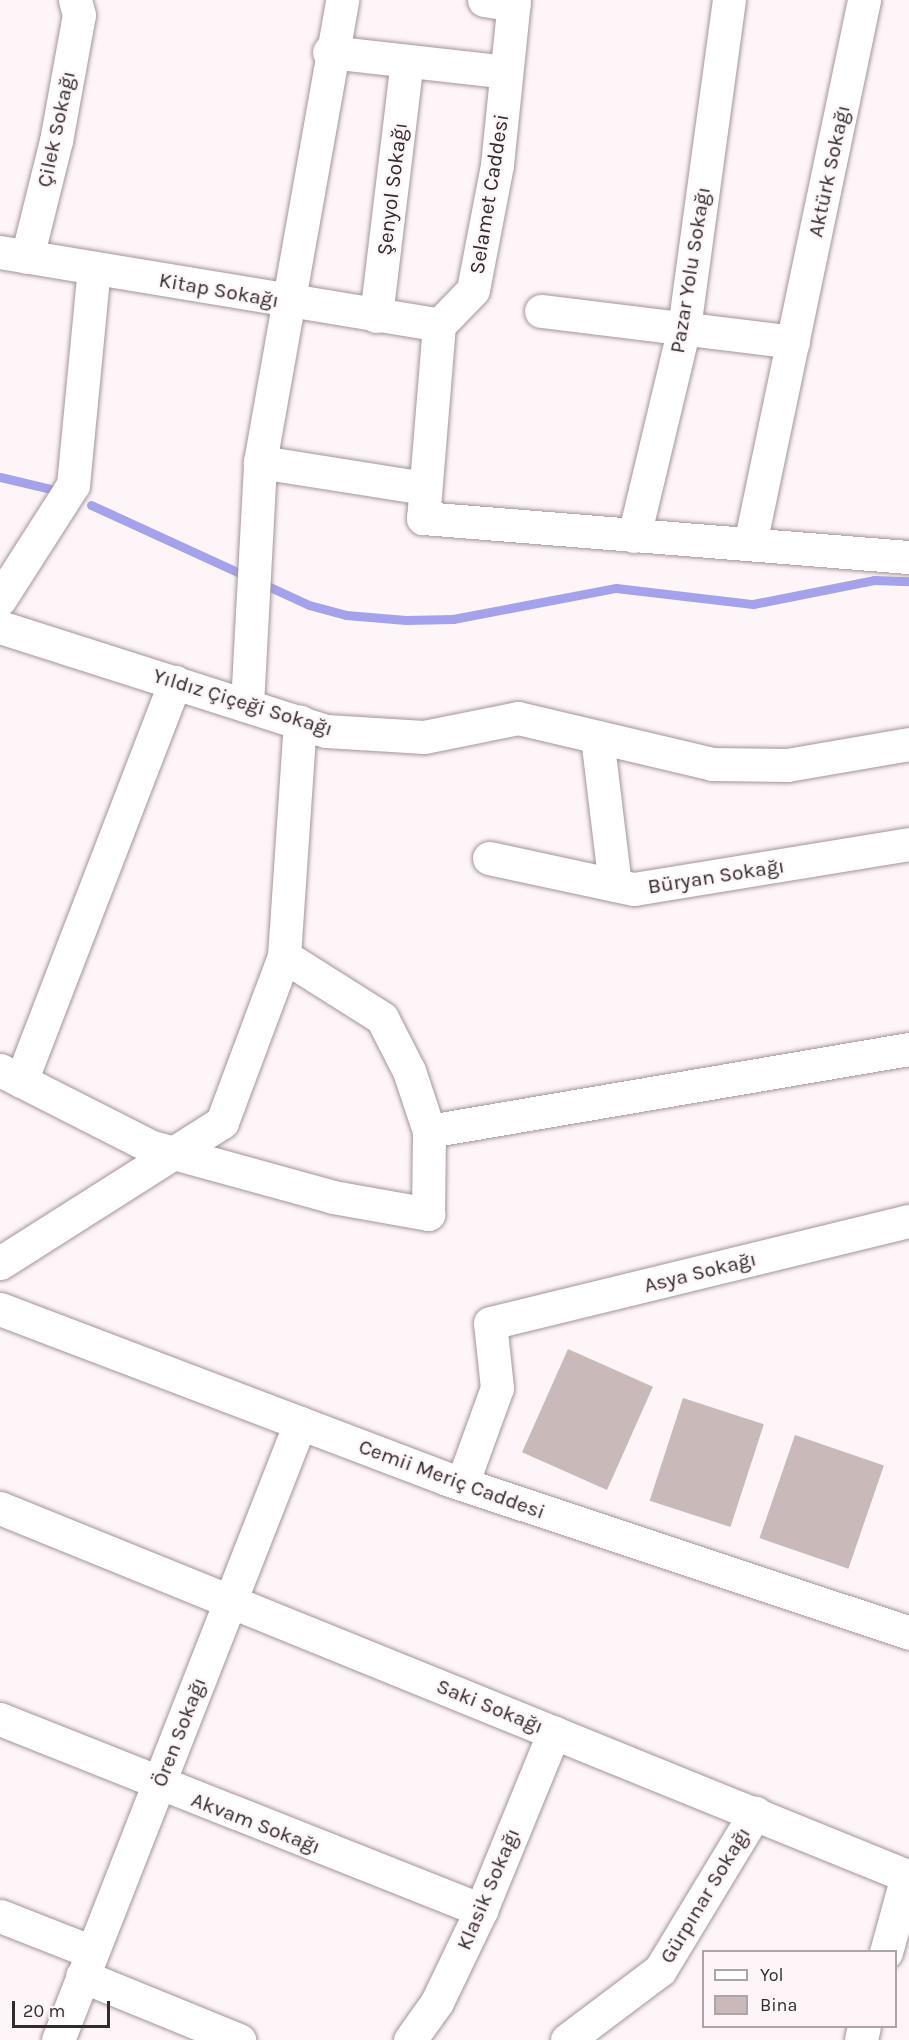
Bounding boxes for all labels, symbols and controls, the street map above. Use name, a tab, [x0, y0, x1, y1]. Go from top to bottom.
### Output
street label: Çilek Sokağı	[31, 69, 81, 189]
street label: Aktürk Sokağı	[803, 103, 855, 239]
street label: Selamet Caddesi	[464, 112, 514, 276]
street label: Şenyol Sokağı	[371, 121, 413, 257]
street label: Pazar Yolu Sokağı	[664, 185, 716, 355]
street label: Kitap Sokağı	[157, 267, 281, 313]
street label: Yıldız Çiçeği Sokağı	[150, 663, 336, 741]
street label: Büryan Sokağı	[646, 853, 786, 899]
street label: Asya Sokağı	[641, 1246, 759, 1298]
street label: Cemii Meriç Caddesi	[355, 1434, 549, 1524]
street label: Saki Sokağı	[433, 1673, 547, 1739]
street label: Ören Sokağı	[147, 1674, 211, 1790]
street label: Akvam Sokağı	[188, 1787, 324, 1859]
street label: Gürpınar Sokağı	[654, 1822, 756, 1968]
street label: Klasik Sokağı	[451, 1824, 525, 1954]
legend	[702, 1950, 897, 2028]
text: Yol	[760, 1964, 784, 1986]
scale bar	[15, 1989, 112, 2027]
text: Bina	[760, 1994, 797, 2016]
text: 20 m	[23, 2000, 65, 2022]

